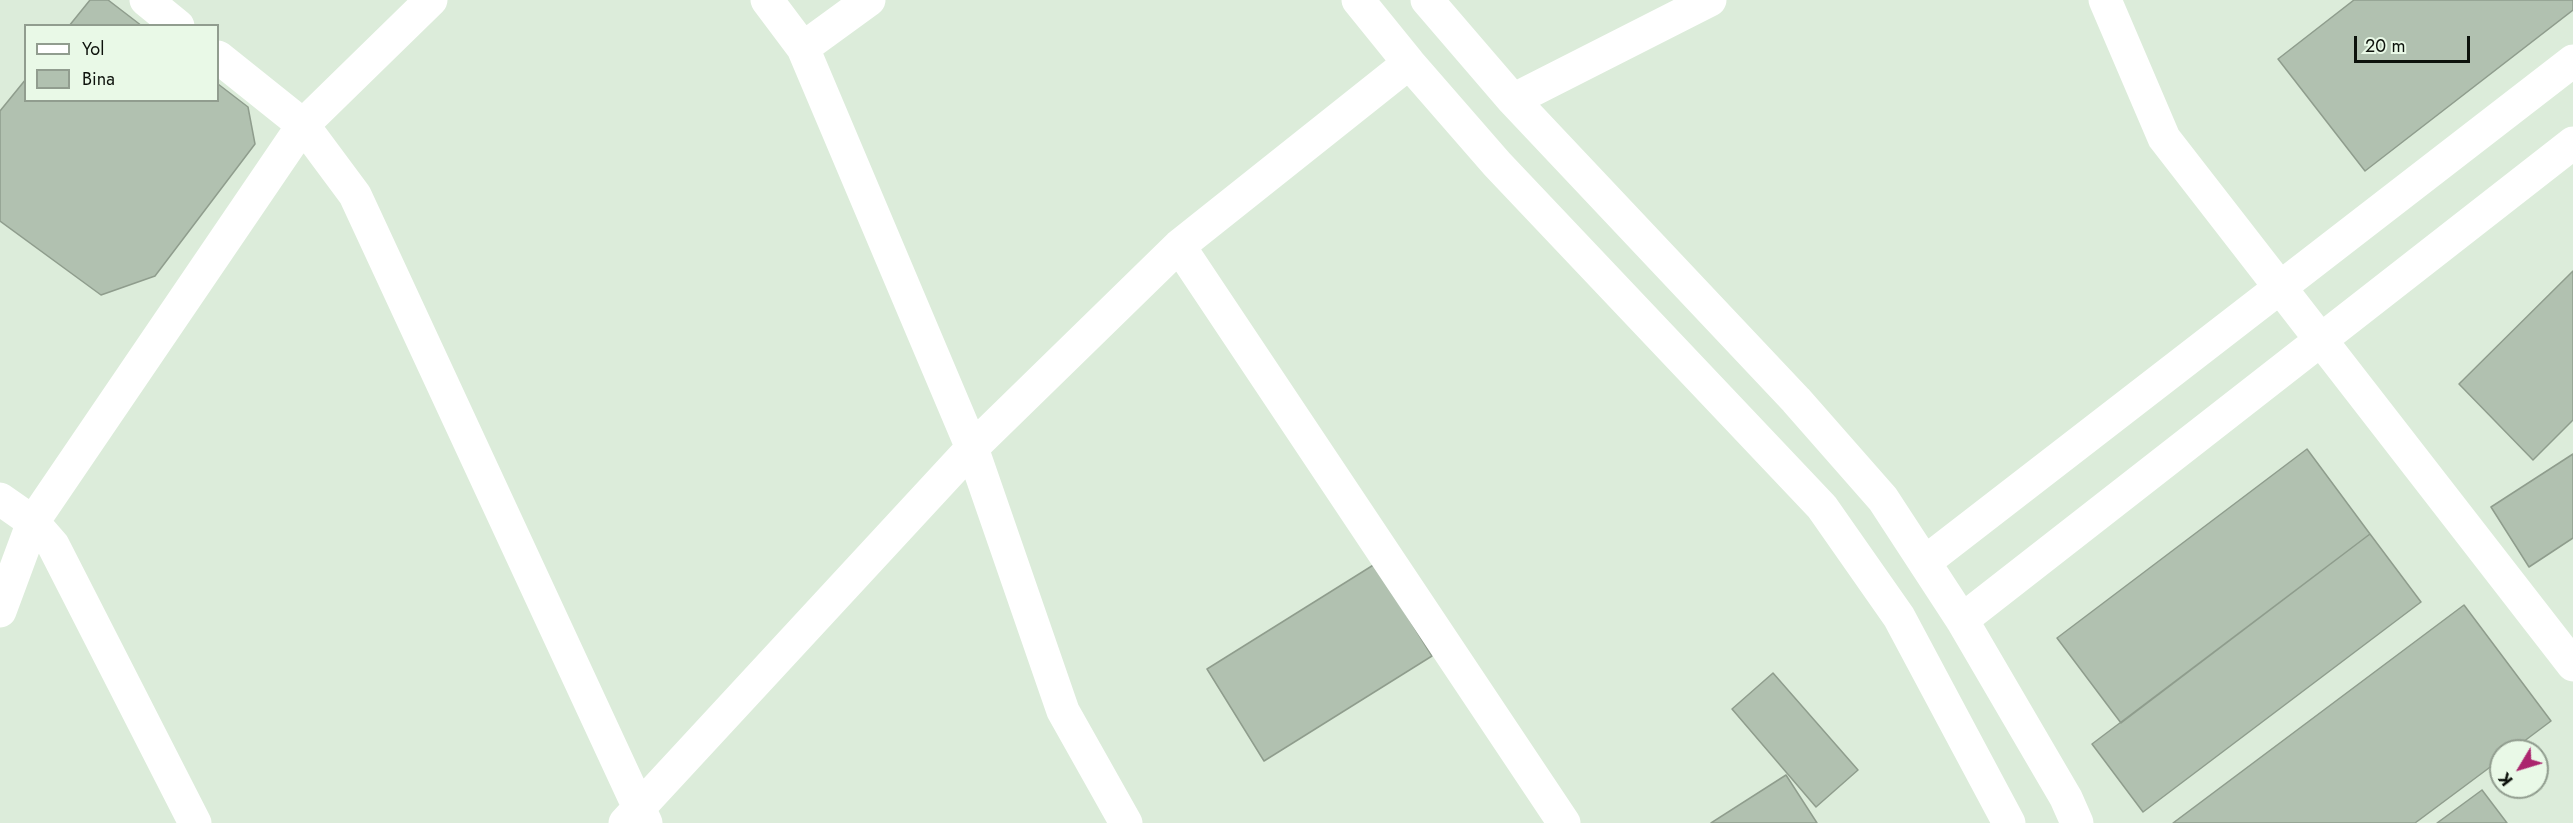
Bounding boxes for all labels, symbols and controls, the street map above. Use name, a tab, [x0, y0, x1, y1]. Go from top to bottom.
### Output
legend	[24, 24, 219, 102]
scale bar	[2357, 24, 2472, 62]
text: 20 m	[2365, 33, 2405, 59]
text: Yol	[82, 36, 104, 62]
text: Bina	[82, 66, 115, 92]
north arrow	[2489, 739, 2549, 799]
text: K	[2493, 768, 2519, 791]

